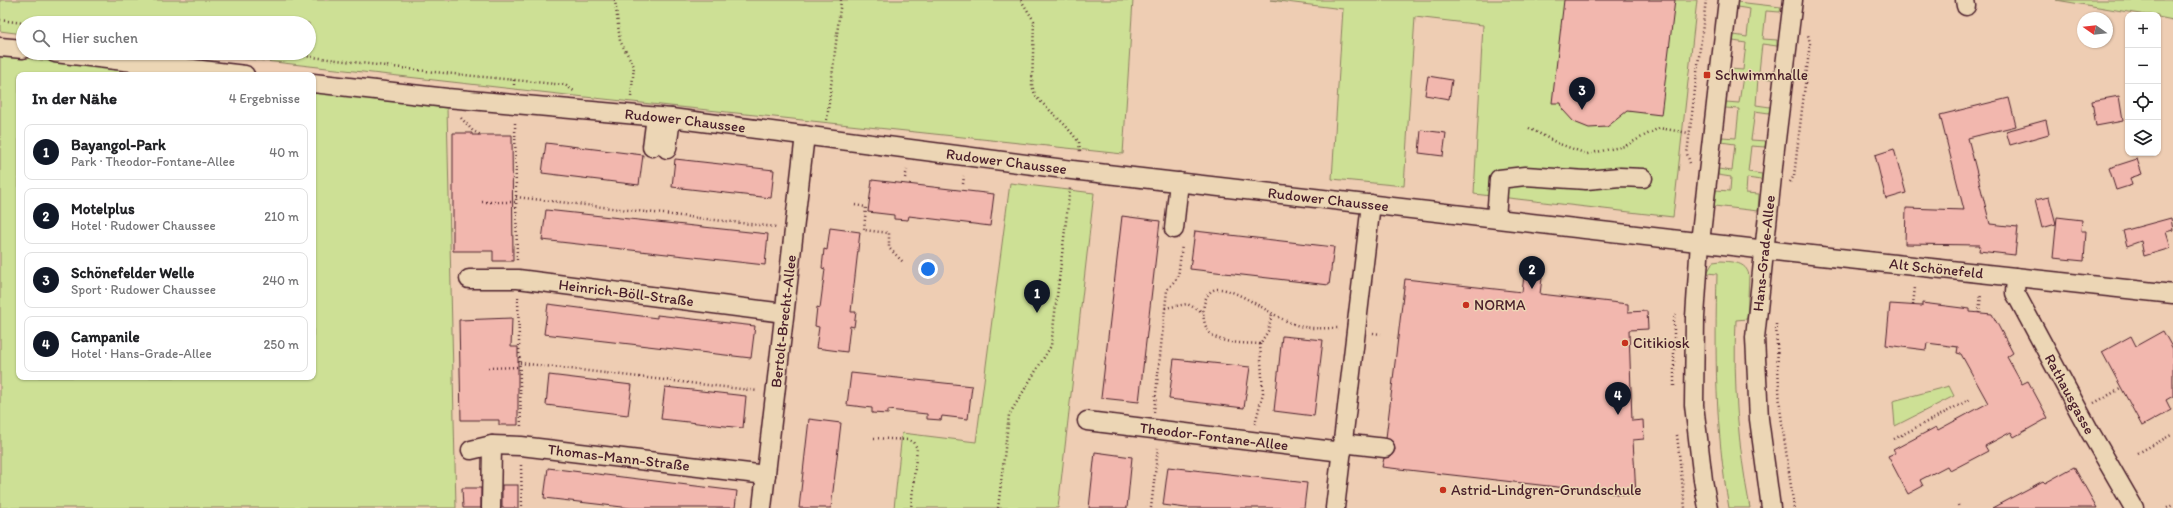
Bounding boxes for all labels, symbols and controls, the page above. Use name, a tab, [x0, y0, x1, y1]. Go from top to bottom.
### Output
north arrow	[2077, 12, 2113, 48]
map controls	[2125, 12, 2161, 156]
button: +	[2125, 12, 2161, 48]
search box	[16, 16, 316, 60]
icon: search	[30, 27, 52, 49]
text: Hier suchen	[62, 29, 138, 47]
button: −	[2125, 48, 2161, 84]
place label: Schwimmhalle	[1715, 66, 1808, 84]
marker: Schwimmhalle	[1702, 70, 1712, 80]
pin: 3	[1569, 77, 1595, 110]
button: locate	[2125, 84, 2161, 120]
text: In der Nähe	[32, 88, 117, 108]
text: 4 Ergebnisse	[229, 91, 300, 106]
street label: Rudower Chaussee	[624, 105, 747, 137]
button: layers	[2125, 120, 2161, 156]
text: Bayangol-Park	[71, 136, 166, 154]
text: 1	[43, 145, 49, 160]
text: 40 m	[269, 145, 299, 160]
street label: Rudower Chaussee	[945, 145, 1068, 178]
text: Park · Theodor-Fontane-Allee	[71, 154, 235, 169]
street label: Rudower Chaussee	[1267, 184, 1390, 215]
street label: Hans-Grade-Allee	[1749, 194, 1779, 313]
text: Motelplus	[71, 200, 135, 218]
text: 2	[43, 209, 49, 224]
text: 210 m	[264, 209, 299, 224]
text: Hotel · Rudower Chaussee	[71, 218, 216, 233]
street label: Bertolt-Brecht-Allee	[767, 254, 800, 389]
street label: Alt Schönefeld	[1888, 254, 1984, 282]
pin: 2	[1519, 256, 1545, 289]
your location	[918, 259, 938, 279]
text: Schönefelder Welle	[71, 264, 194, 282]
text: 3	[42, 273, 50, 288]
text: 240 m	[262, 273, 299, 288]
street label: Heinrich-Böll-Straße	[557, 275, 695, 310]
pin: 1	[1024, 280, 1050, 313]
text: Sport · Rudower Chaussee	[71, 282, 216, 297]
place label: NORMA	[1474, 296, 1526, 314]
marker: NORMA	[1461, 300, 1471, 310]
text: Campanile	[71, 328, 140, 346]
place label: Citikiosk	[1633, 334, 1690, 352]
text: 4	[42, 337, 50, 352]
text: 250 m	[263, 337, 299, 352]
marker: Citikiosk	[1620, 338, 1630, 348]
text: Hotel · Hans-Grade-Allee	[71, 346, 212, 361]
street label: Rathausgasse	[2041, 351, 2099, 438]
pin: 4	[1605, 382, 1631, 415]
street label: Theodor-Fontane-Allee	[1139, 418, 1289, 454]
street label: Thomas-Mann-Straße	[547, 440, 691, 475]
place label: Astrid-Lindgren-Grundschule	[1451, 481, 1642, 499]
marker: Astrid-Lindgren-Grundschule	[1438, 485, 1448, 495]

